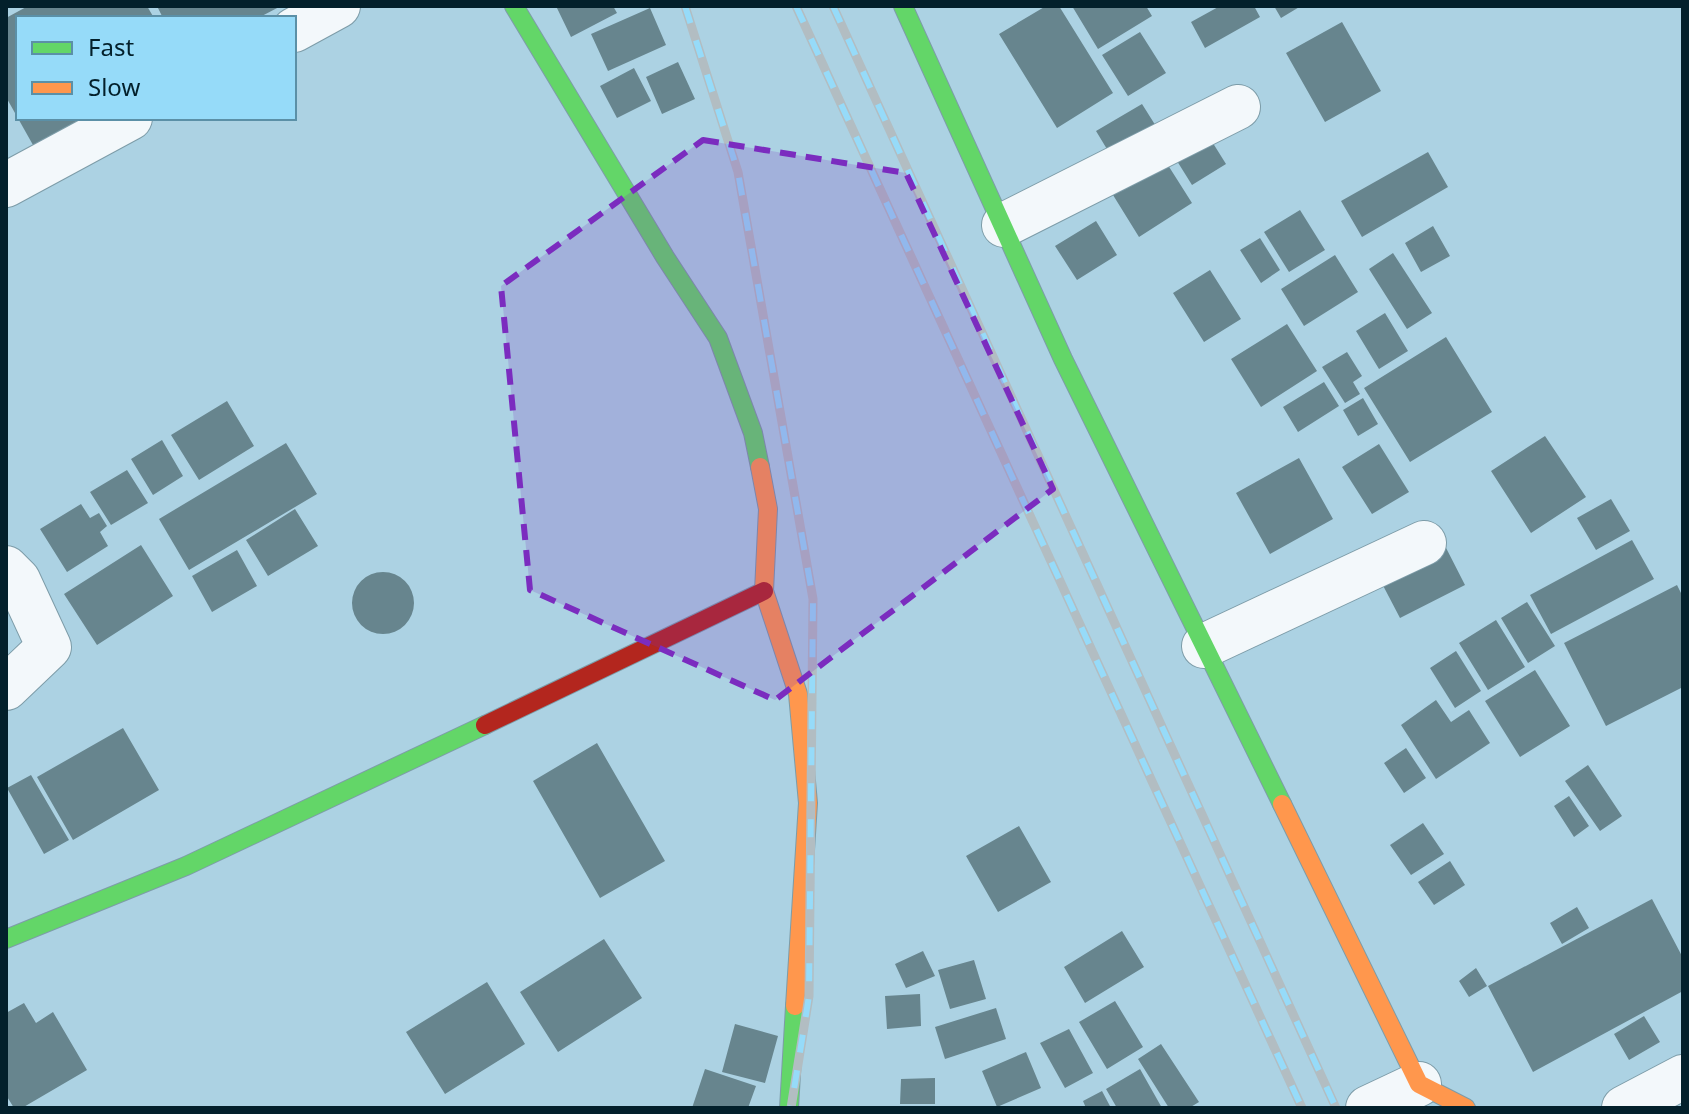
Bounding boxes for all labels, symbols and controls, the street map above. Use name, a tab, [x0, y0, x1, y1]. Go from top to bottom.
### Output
legend	[16, 16, 296, 120]
text: Fast	[88, 30, 134, 63]
text: Slow	[88, 70, 140, 103]

